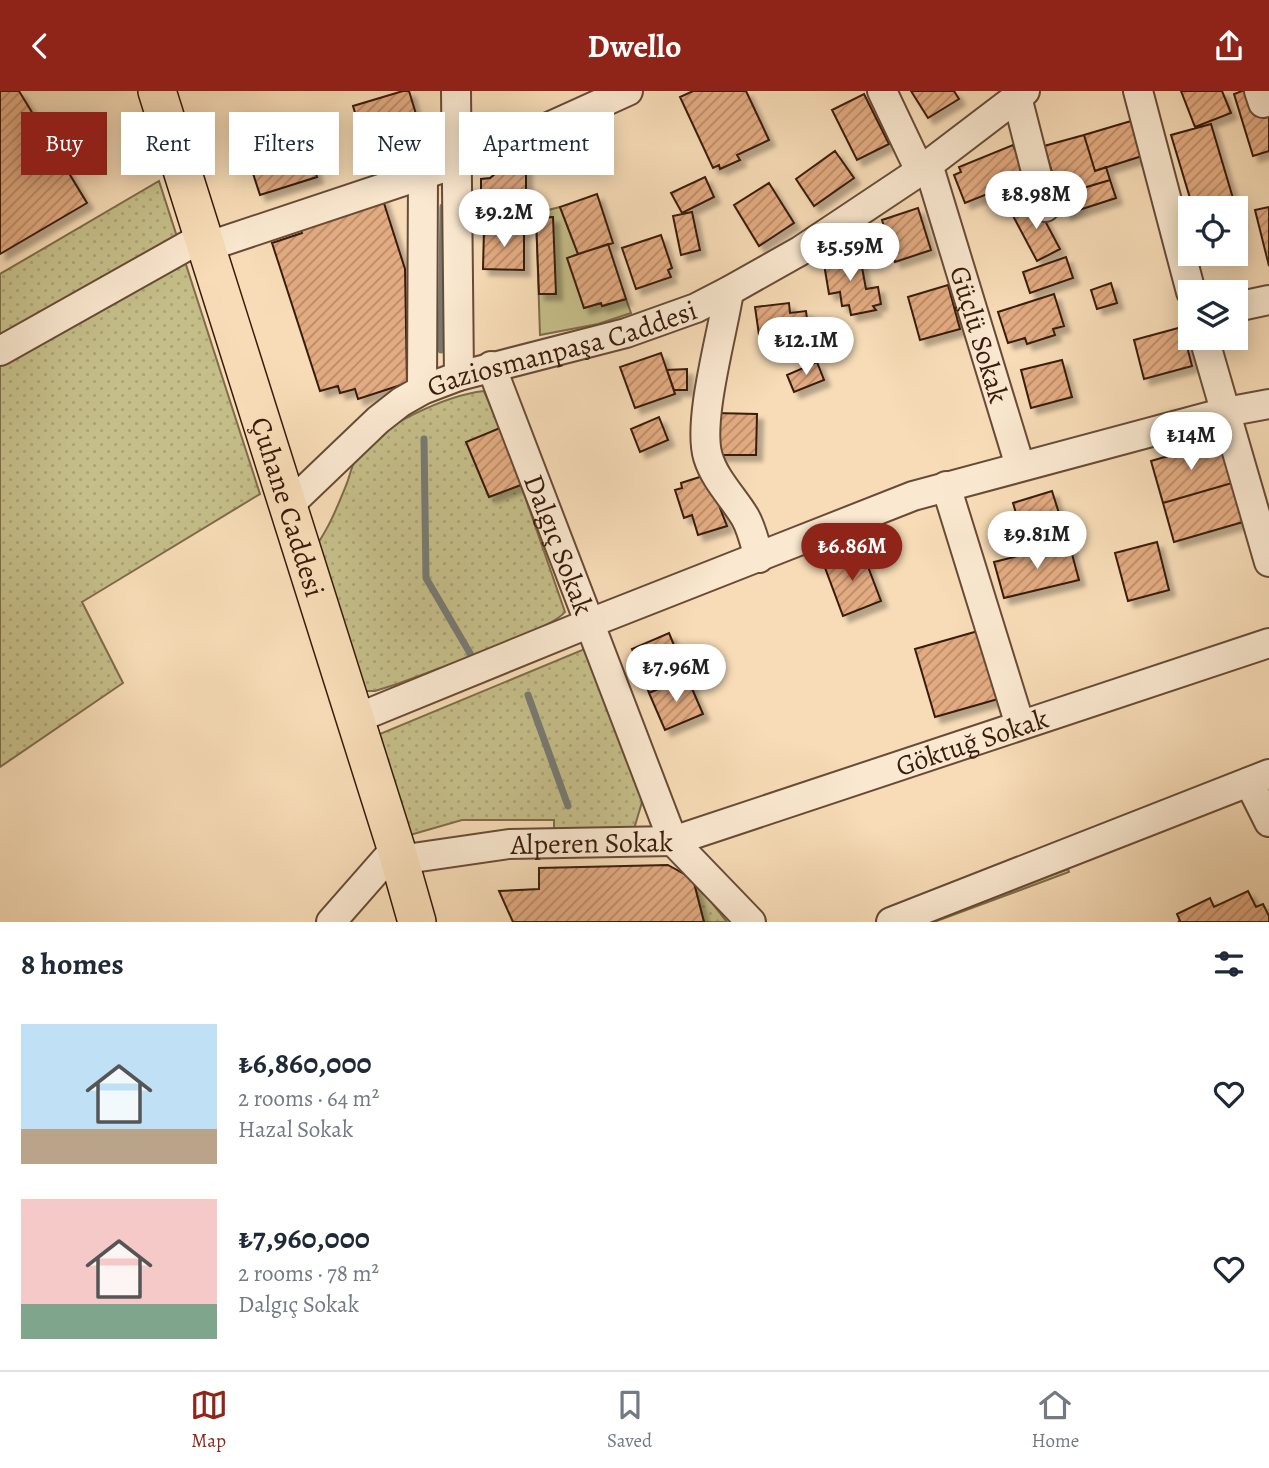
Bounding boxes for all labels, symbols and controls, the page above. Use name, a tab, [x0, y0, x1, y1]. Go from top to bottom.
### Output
text: Dwello	[588, 24, 681, 68]
icon: back	[21, 27, 59, 65]
icon: share	[1210, 27, 1248, 65]
chip: Buy	[21, 112, 107, 175]
chip: Rent	[121, 112, 215, 175]
chip: Filters	[229, 112, 339, 175]
chip: New	[353, 112, 445, 175]
chip: Apartment	[459, 112, 614, 175]
pin: ₺8.98M	[979, 171, 1093, 231]
text: ₺8.98M	[1001, 178, 1071, 209]
pin: ₺9.2M	[455, 190, 553, 249]
text: ₺9.2M	[475, 196, 533, 227]
map controls	[1178, 196, 1248, 350]
button: locate	[1178, 196, 1248, 266]
pin: ₺5.59M	[793, 223, 907, 283]
text: ₺5.59M	[816, 230, 884, 261]
street label: Güçlü Sokak	[940, 261, 1018, 408]
button: layers	[1178, 280, 1248, 350]
street label: Gaziosmanpaşa Caddesi	[422, 291, 702, 406]
pin: ₺12.1M	[749, 317, 863, 377]
text: ₺12.1M	[774, 324, 838, 355]
street label: Çuhane Caddesi	[241, 412, 334, 602]
pin: ₺14M	[1150, 413, 1232, 472]
text: ₺14M	[1166, 419, 1216, 450]
street label: Dalgıç Sokak	[514, 469, 603, 620]
pin: ₺9.81M	[980, 511, 1094, 571]
text: ₺9.81M	[1004, 518, 1070, 549]
pin: ₺6.86M	[795, 524, 909, 583]
text: ₺6.86M	[817, 530, 887, 561]
pin: ₺7.96M	[619, 645, 733, 704]
text: ₺7.96M	[642, 651, 710, 682]
street label: Göktuğ Sokak	[891, 700, 1053, 786]
street label: Alperen Sokak	[509, 823, 673, 864]
text: 8 homes	[21, 944, 124, 984]
icon: filters	[1210, 945, 1248, 983]
text: ₺6,860,000	[238, 1043, 372, 1083]
icon: home	[77, 1052, 161, 1136]
icon: heart	[1210, 1075, 1248, 1113]
text: 2 rooms · 64 m²	[238, 1083, 379, 1114]
text: Hazal Sokak	[238, 1114, 353, 1145]
text: ₺7,960,000	[238, 1218, 370, 1258]
icon: home	[77, 1227, 161, 1311]
icon: heart	[1210, 1250, 1248, 1288]
text: 2 rooms · 78 m²	[238, 1258, 379, 1289]
text: Dalgıç Sokak	[238, 1289, 359, 1320]
tab: Map	[190, 1386, 228, 1454]
tab: Saved	[607, 1386, 652, 1454]
tab: Home	[1032, 1386, 1079, 1454]

